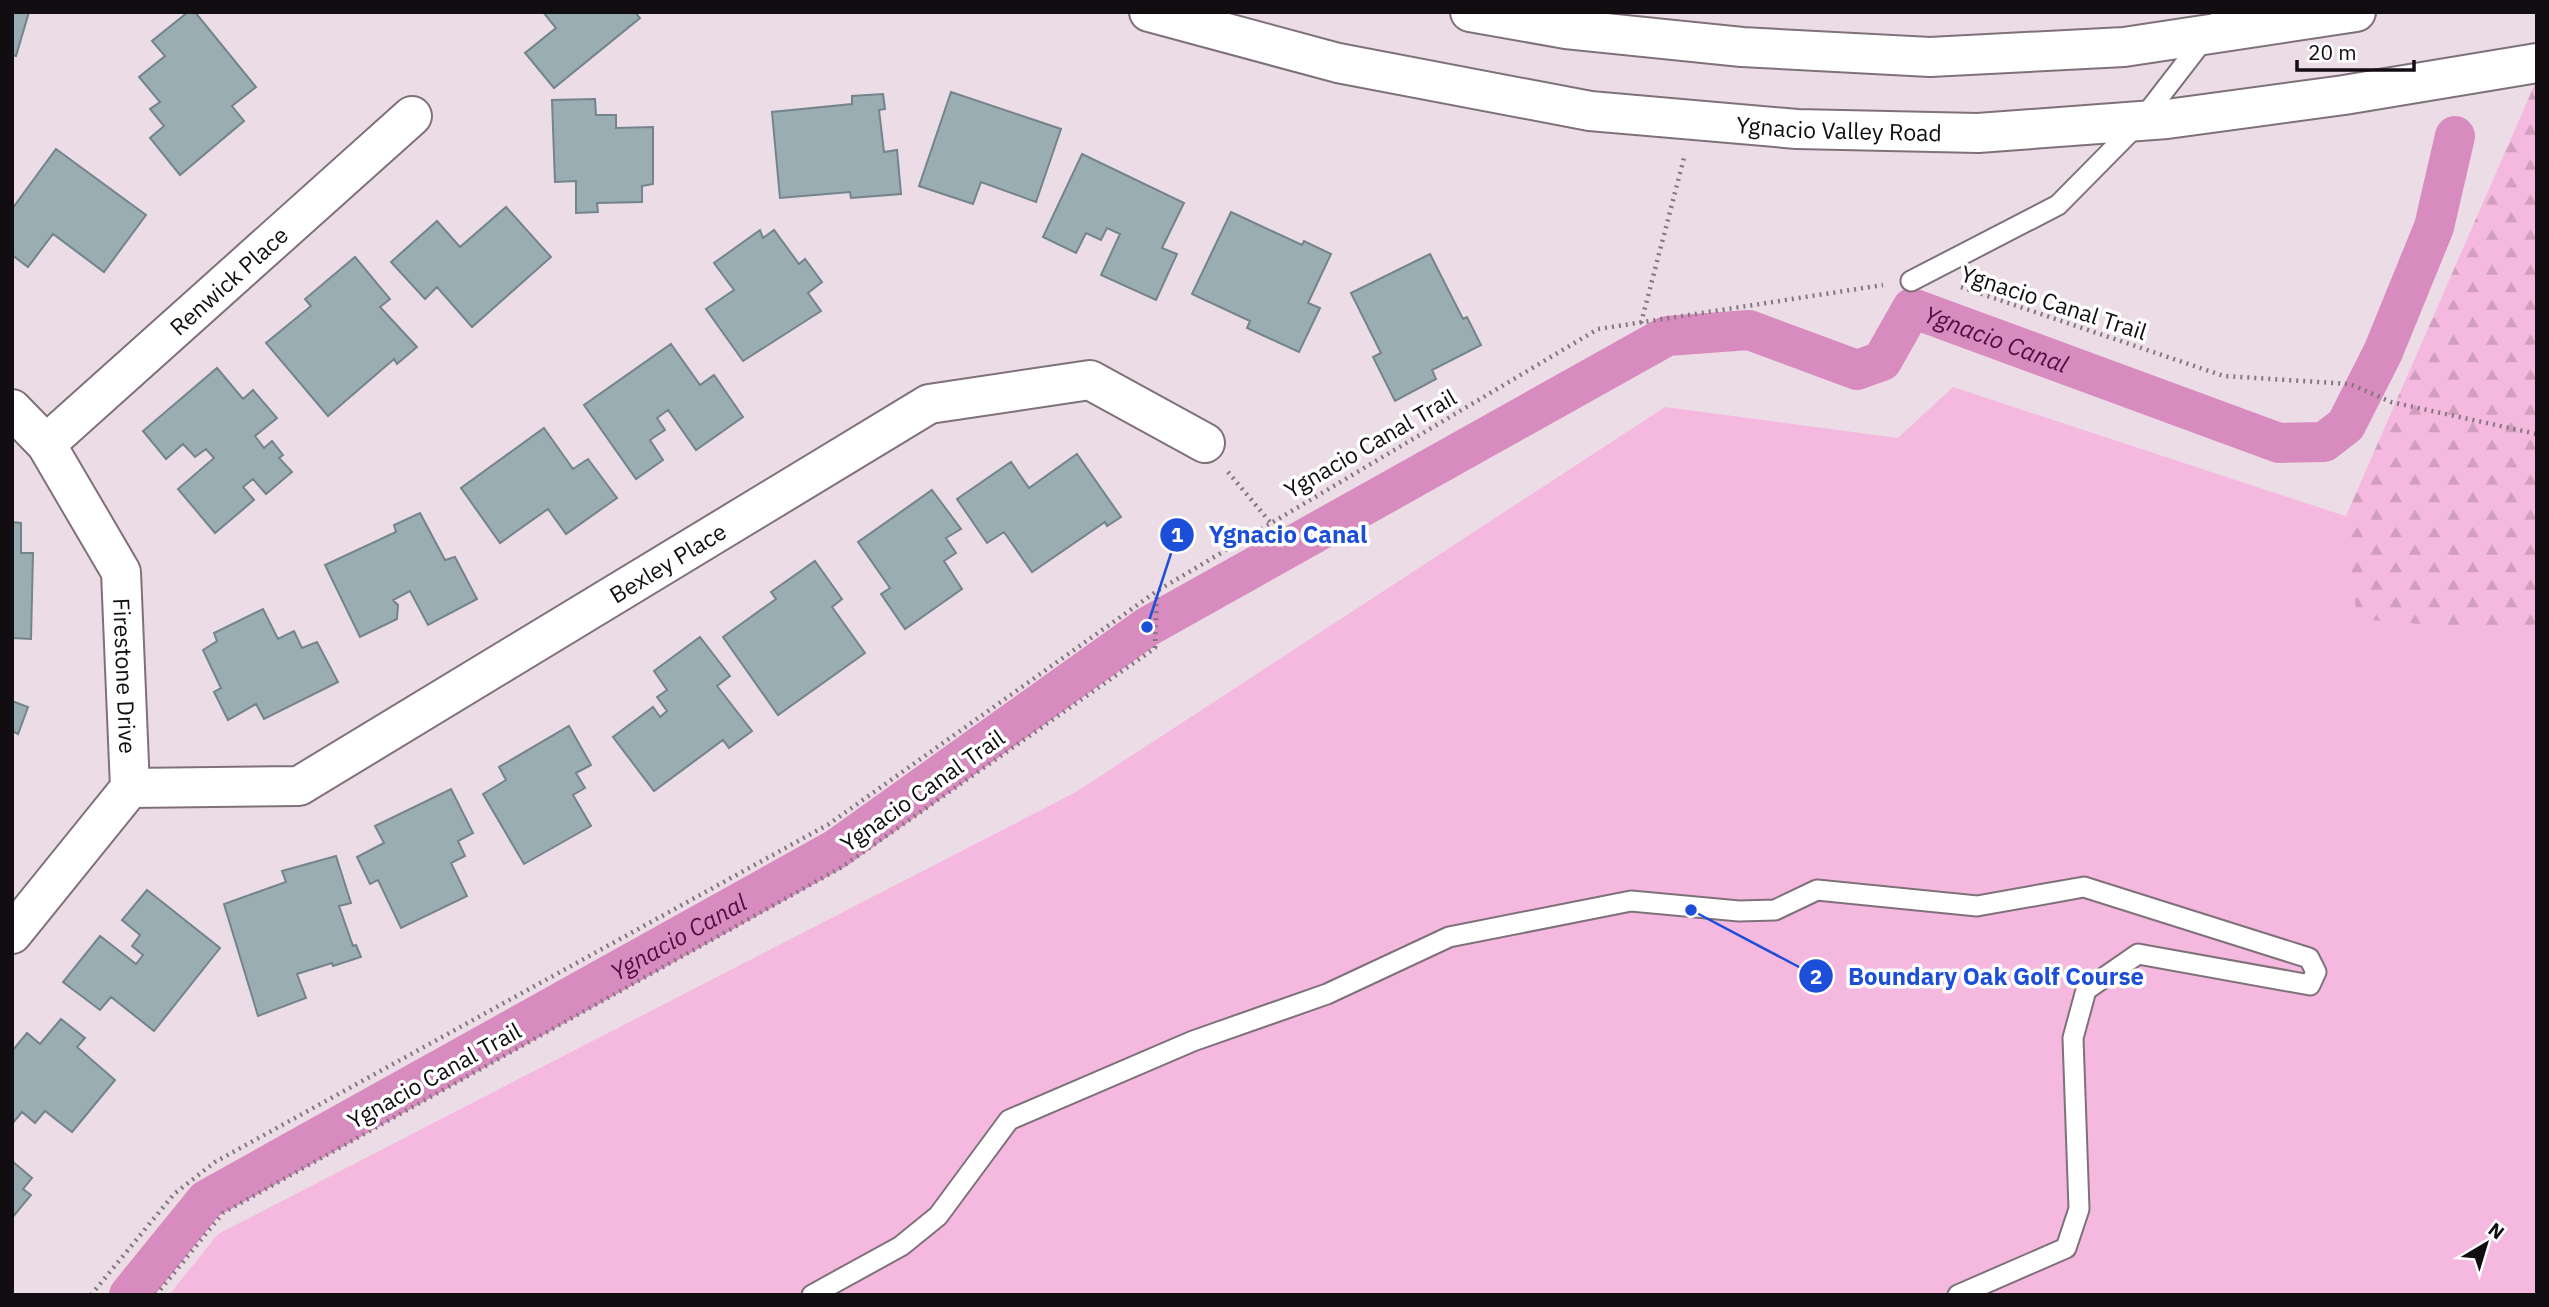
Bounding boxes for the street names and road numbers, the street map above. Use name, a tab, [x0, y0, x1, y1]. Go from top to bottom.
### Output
street label: Ygnacio Valley Road	[1735, 109, 1942, 147]
street label: Renwick Place	[163, 220, 294, 341]
street label: Ygnacio Canal Trail	[1958, 259, 2150, 345]
street label: Ygnacio Canal Trail	[1279, 382, 1461, 504]
street label: Bexley Place	[604, 516, 731, 609]
street label: Firestone Drive	[107, 597, 144, 754]
street label: Ygnacio Canal Trail	[834, 722, 1010, 858]
street label: Ygnacio Canal Trail	[342, 1015, 526, 1135]

